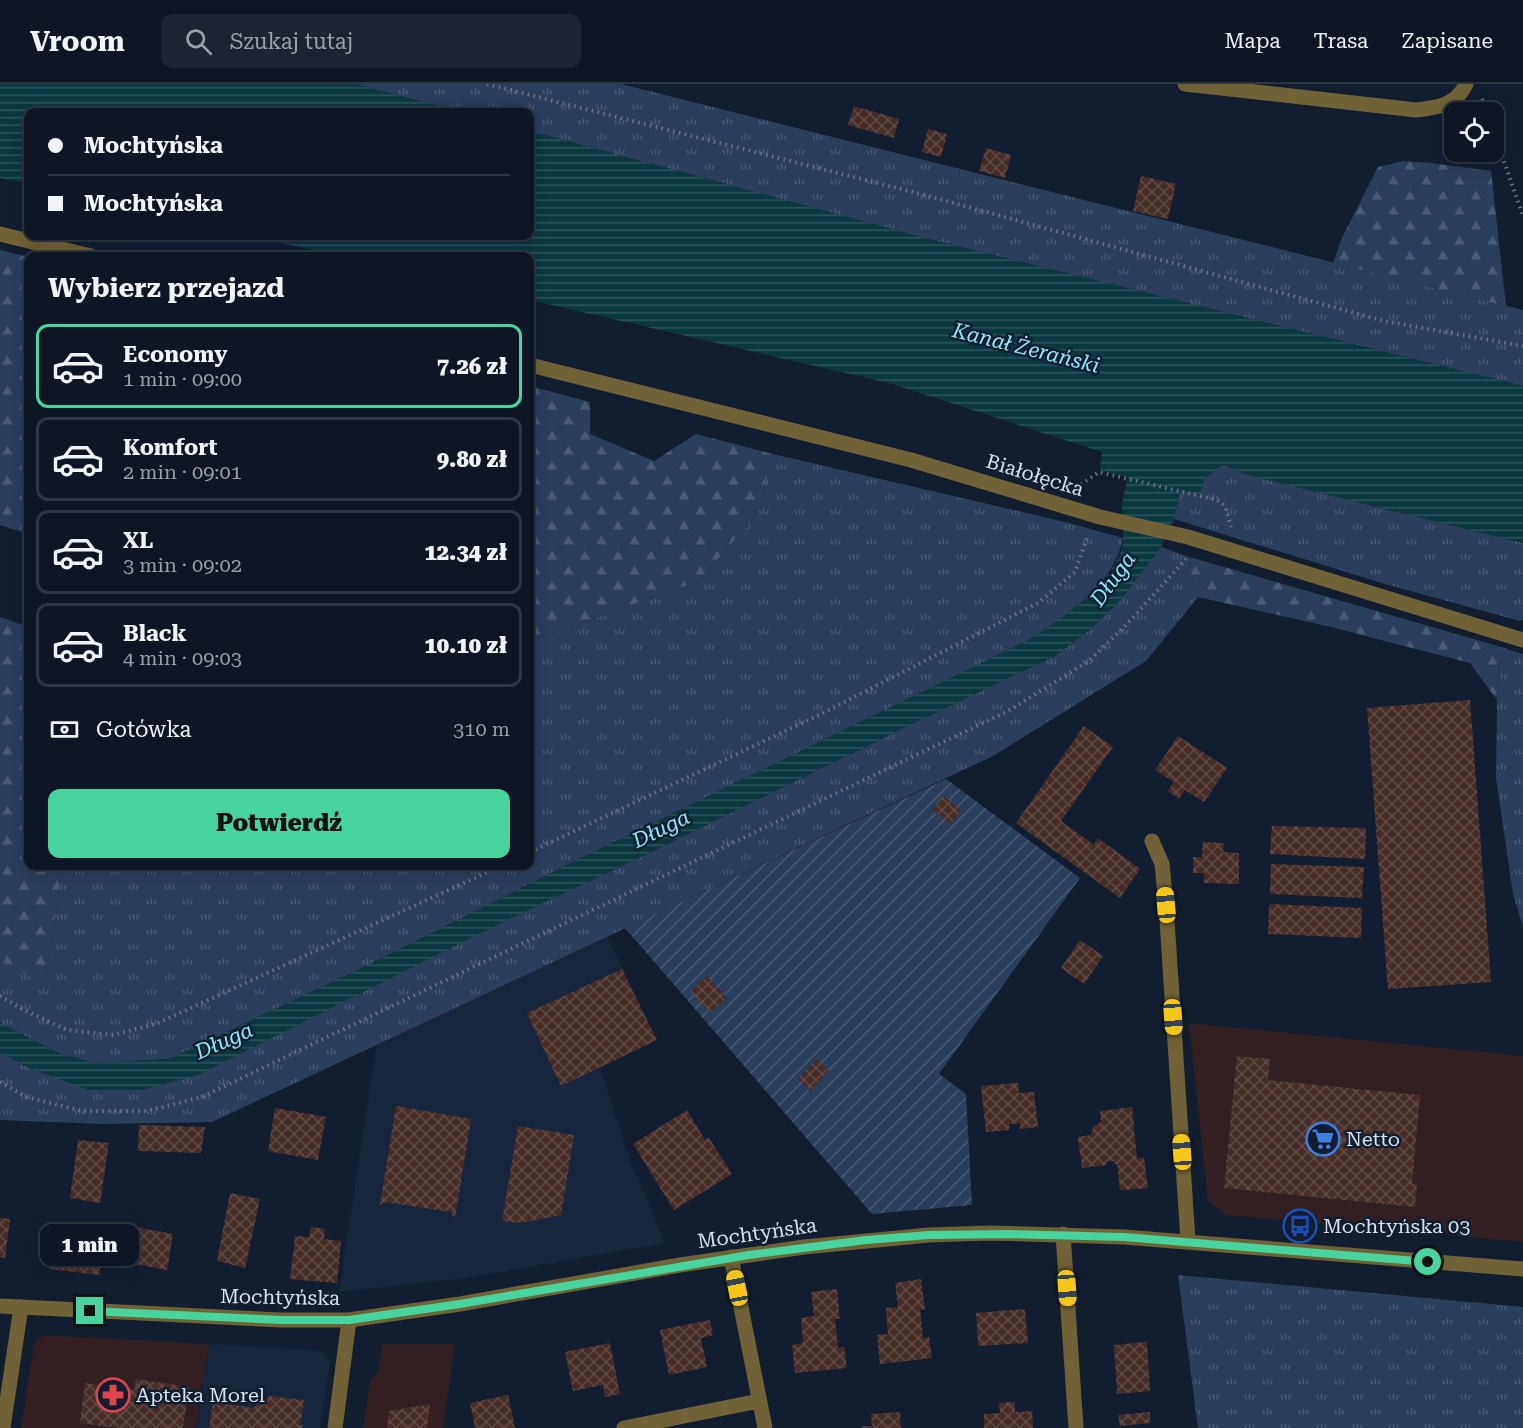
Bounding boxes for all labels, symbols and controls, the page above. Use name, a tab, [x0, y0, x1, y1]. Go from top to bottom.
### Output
search box	[161, 14, 581, 68]
text: Vroom	[30, 25, 125, 58]
icon: search	[182, 25, 215, 58]
text: Szukaj tutaj	[230, 29, 353, 54]
text: Mapa	[1224, 29, 1281, 53]
text: Trasa	[1314, 29, 1368, 53]
text: Zapisane	[1401, 29, 1493, 53]
map controls	[1444, 102, 1504, 162]
button: locate	[1444, 102, 1504, 162]
text: Mochtyńska	[84, 133, 223, 158]
text: Mochtyńska	[84, 191, 223, 216]
text: Wybierz przejazd	[48, 272, 284, 304]
water label: Kanał Żerański	[949, 318, 1102, 378]
icon: car	[51, 339, 105, 393]
text: Economy	[123, 342, 227, 367]
text: 7.26 zł	[437, 354, 507, 379]
text: 1 min · 09:00	[123, 367, 242, 391]
icon: car	[51, 432, 105, 486]
text: Komfort	[123, 435, 218, 460]
text: 9.80 zł	[437, 447, 507, 472]
street label: Białołęcka	[983, 449, 1087, 501]
text: 2 min · 09:01	[123, 460, 242, 484]
icon: car	[51, 525, 105, 579]
text: XL	[123, 528, 153, 553]
text: 12.34 zł	[424, 540, 507, 565]
water label: Długa	[1085, 547, 1141, 611]
text: 3 min · 09:02	[123, 553, 242, 577]
icon: car	[51, 618, 105, 672]
text: Black	[123, 621, 187, 646]
text: 10.10 zł	[424, 633, 507, 658]
text: 4 min · 09:03	[123, 646, 242, 670]
icon: cash	[48, 713, 81, 746]
text: Gotówka	[96, 717, 191, 742]
text: 310 m	[453, 717, 510, 741]
button: Potwierdź	[48, 789, 510, 858]
water label: Długa	[628, 805, 694, 854]
car	[1155, 886, 1177, 924]
car	[1163, 998, 1183, 1036]
water label: Długa	[190, 1018, 257, 1065]
supermarket icon: Netto	[1305, 1121, 1341, 1157]
place label: Netto	[1346, 1127, 1400, 1151]
car	[1172, 1133, 1192, 1171]
bus stop icon: Mochtyńska 03	[1282, 1208, 1318, 1244]
street label: Mochtyńska	[696, 1213, 818, 1253]
place label: Mochtyńska 03	[1323, 1214, 1470, 1238]
callout: 1 min	[40, 1224, 140, 1266]
text: 1 min	[61, 1233, 118, 1257]
route start	[1414, 1248, 1441, 1275]
car	[725, 1269, 749, 1307]
car	[1057, 1269, 1077, 1307]
street label: Mochtyńska	[220, 1284, 340, 1310]
route end	[76, 1297, 103, 1324]
pharmacy icon: Apteka Morel	[95, 1377, 131, 1413]
place label: Apteka Morel	[136, 1383, 265, 1407]

